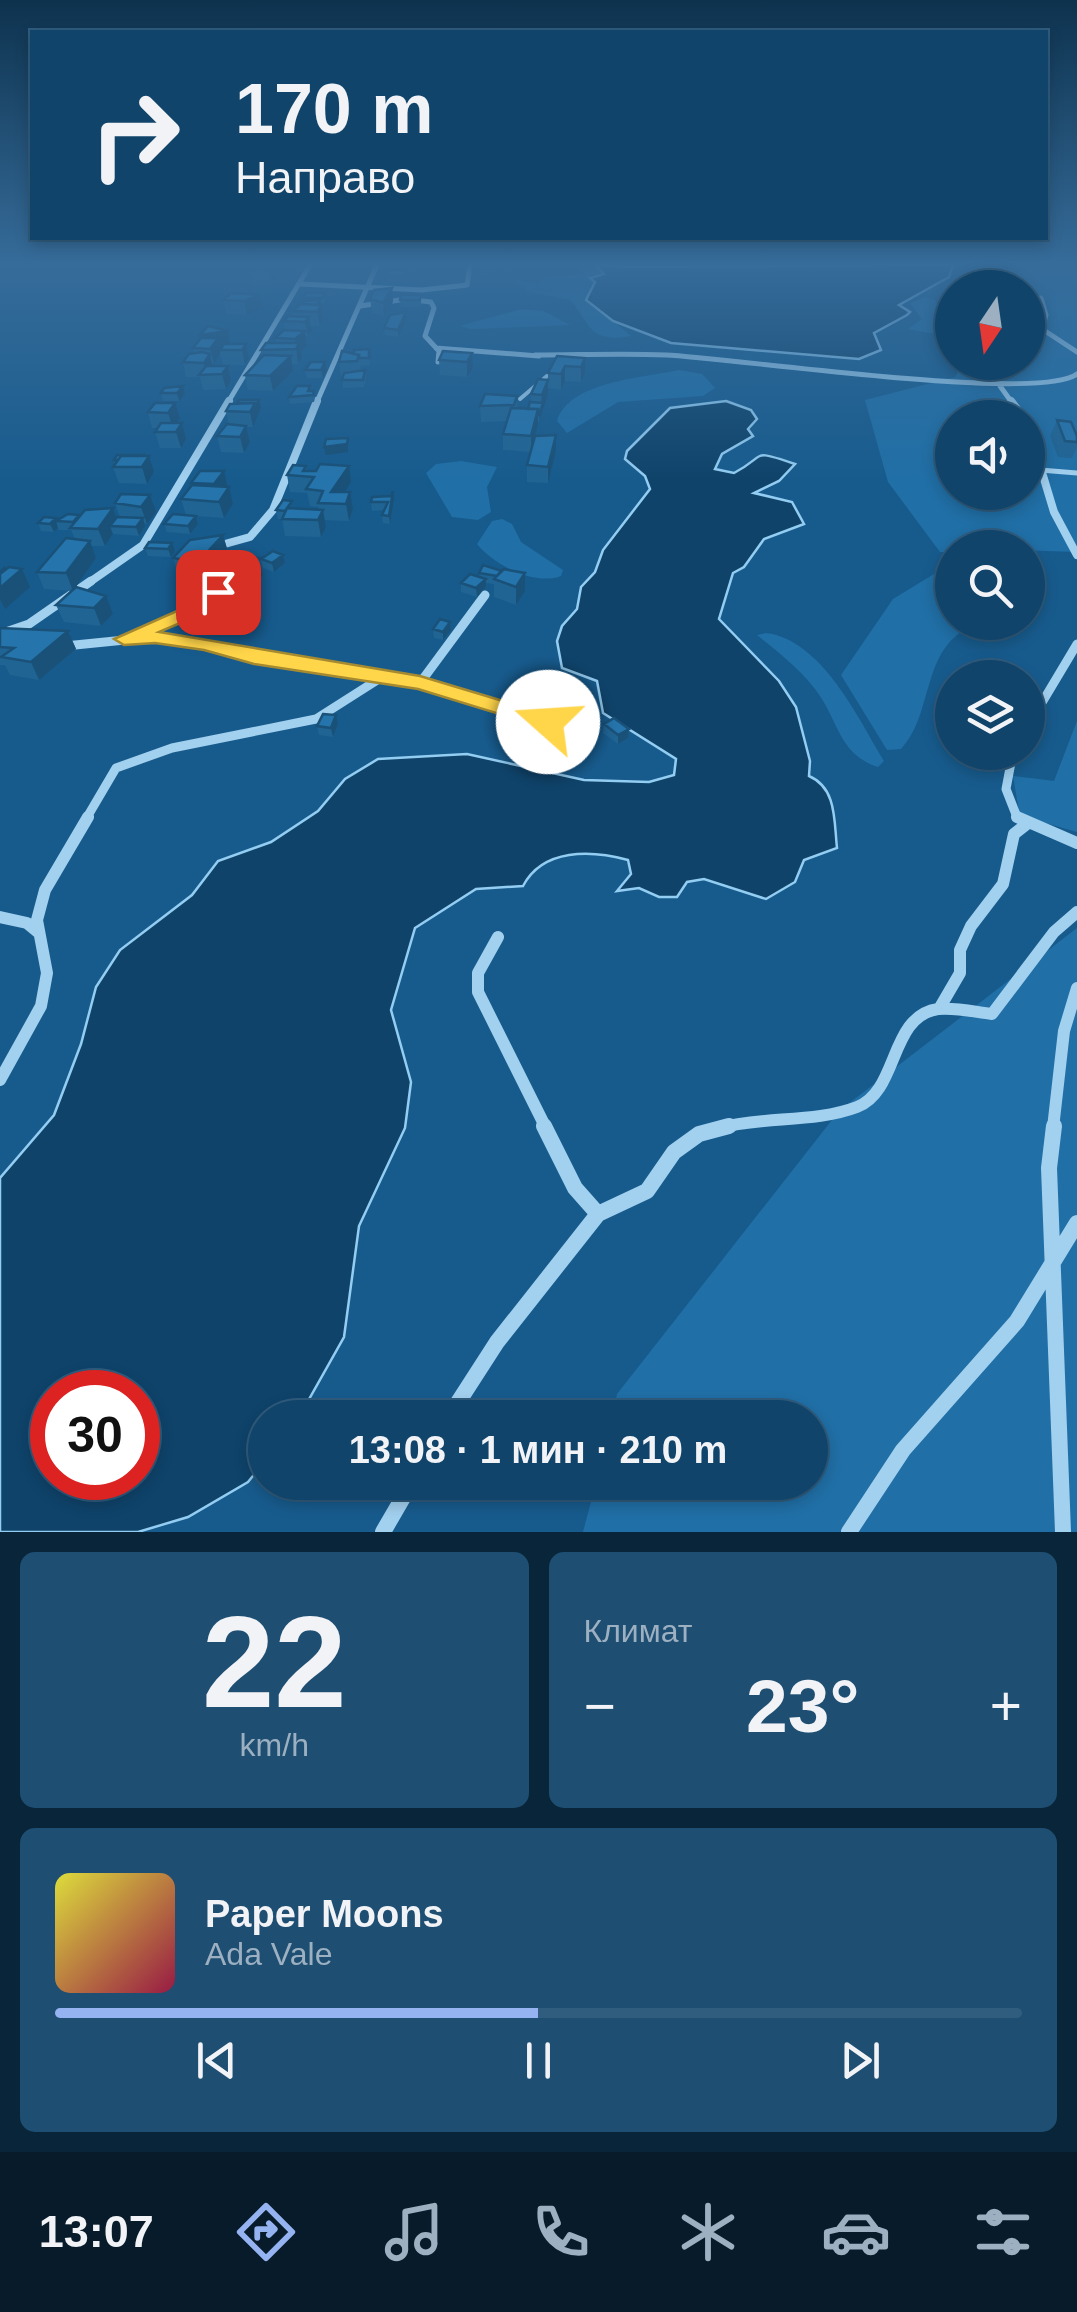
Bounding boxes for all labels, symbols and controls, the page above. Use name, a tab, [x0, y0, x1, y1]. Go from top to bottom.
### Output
icon: right	[70, 70, 200, 200]
text: 170 m	[235, 70, 433, 148]
text: Направо	[235, 152, 415, 203]
north arrow	[935, 270, 1045, 380]
map controls	[935, 270, 1045, 770]
button: sound	[935, 400, 1045, 510]
button: search	[935, 530, 1045, 640]
pin	[176, 550, 261, 635]
icon: arrive	[191, 565, 246, 620]
button: layers	[935, 660, 1045, 770]
position arrow	[496, 670, 600, 774]
speed limit sign: 30	[30, 1370, 160, 1500]
text: 13:08 · 1 мин · 210 m	[349, 1429, 727, 1471]
text: 22	[202, 1589, 347, 1735]
text: Климат	[584, 1613, 692, 1649]
text: 23°	[746, 1664, 859, 1748]
text: −	[584, 1675, 616, 1737]
text: +	[990, 1675, 1022, 1737]
text: km/h	[240, 1727, 309, 1763]
text: Paper Moons	[205, 1893, 444, 1935]
text: Ada Vale	[205, 1936, 333, 1972]
icon: previous	[189, 2033, 244, 2088]
icon: pause	[511, 2033, 566, 2088]
icon: next	[833, 2033, 888, 2088]
icon: directions	[231, 2197, 301, 2267]
icon: music	[379, 2197, 449, 2267]
icon: phone	[526, 2197, 596, 2267]
icon: climate	[673, 2197, 743, 2267]
icon: car	[821, 2197, 891, 2267]
icon: filters	[968, 2197, 1038, 2267]
text: 13:07	[39, 2206, 154, 2257]

